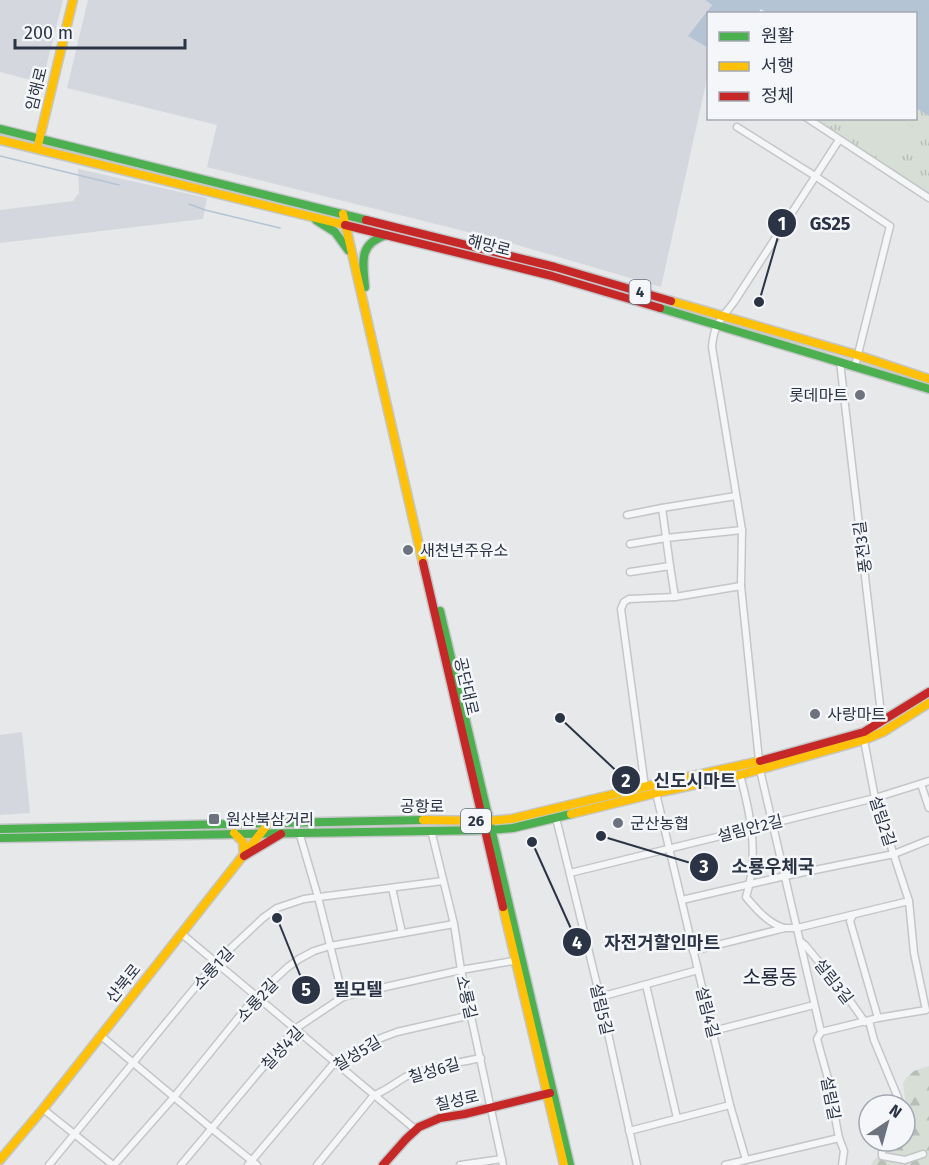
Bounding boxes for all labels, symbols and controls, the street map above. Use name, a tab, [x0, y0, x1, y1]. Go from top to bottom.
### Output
scale bar	[15, 12, 184, 50]
legend	[707, 12, 917, 120]
text: 200 m	[24, 22, 73, 44]
text: 원활	[761, 25, 794, 47]
text: 서행	[761, 55, 794, 77]
street label: 임해로	[22, 65, 51, 113]
text: 정체	[761, 85, 794, 107]
callout: GS25	[767, 205, 862, 241]
text: 1	[778, 213, 786, 235]
text: GS25	[810, 213, 851, 235]
street label: 해망로	[465, 231, 513, 260]
road number: 4	[630, 280, 650, 304]
place label: 롯데마트	[789, 386, 848, 405]
marker: 롯데마트	[853, 388, 867, 402]
street label: 풍전3길	[850, 520, 875, 574]
place label: 새천년주유소	[420, 541, 508, 560]
marker: 새천년주유소	[401, 543, 415, 557]
street label: 공단대로	[451, 655, 482, 717]
place label: 사랑마트	[827, 705, 886, 724]
marker: 사랑마트	[808, 707, 822, 721]
callout: 신도시마트	[611, 762, 748, 798]
text: 2	[621, 770, 631, 792]
text: 신도시마트	[654, 770, 736, 792]
street label: 설림2길	[865, 793, 900, 849]
street label: 공항로	[400, 797, 444, 816]
road number: 26	[461, 809, 491, 833]
place label: 원산북삼거리	[226, 810, 314, 829]
street label: 설림안2길	[715, 811, 785, 846]
marker: 원산북삼거리	[207, 812, 221, 826]
place label: 군산농협	[630, 814, 689, 833]
marker: 군산농협	[611, 816, 625, 830]
callout: 소룡우체국	[689, 849, 826, 885]
text: 3	[698, 856, 709, 878]
text: 소룡우체국	[732, 856, 814, 878]
callout: 자전거할인마트	[562, 924, 732, 960]
text: 4	[572, 932, 582, 954]
text: 자전거할인마트	[604, 932, 720, 954]
street label: 소룡1길	[189, 943, 238, 994]
street label: 설림3길	[810, 955, 857, 1008]
street label: 산북로	[102, 960, 145, 1006]
district label: 소룡동	[742, 965, 798, 989]
callout: 필모텔	[291, 972, 395, 1008]
street label: 소룡길	[452, 973, 481, 1021]
street label: 소룡2길	[233, 975, 282, 1026]
text: 5	[301, 979, 311, 1001]
text: 필모텔	[333, 979, 383, 1001]
street label: 설림5길	[586, 982, 617, 1037]
street label: 설림4길	[692, 984, 723, 1040]
street label: 칠성4길	[257, 1023, 307, 1074]
street label: 칠성5길	[330, 1032, 385, 1075]
street label: 칠성6길	[406, 1054, 462, 1087]
street label: 설림길	[817, 1075, 844, 1122]
street label: 칠성로	[433, 1086, 481, 1115]
north arrow	[857, 1093, 917, 1153]
text: N	[886, 1100, 905, 1122]

